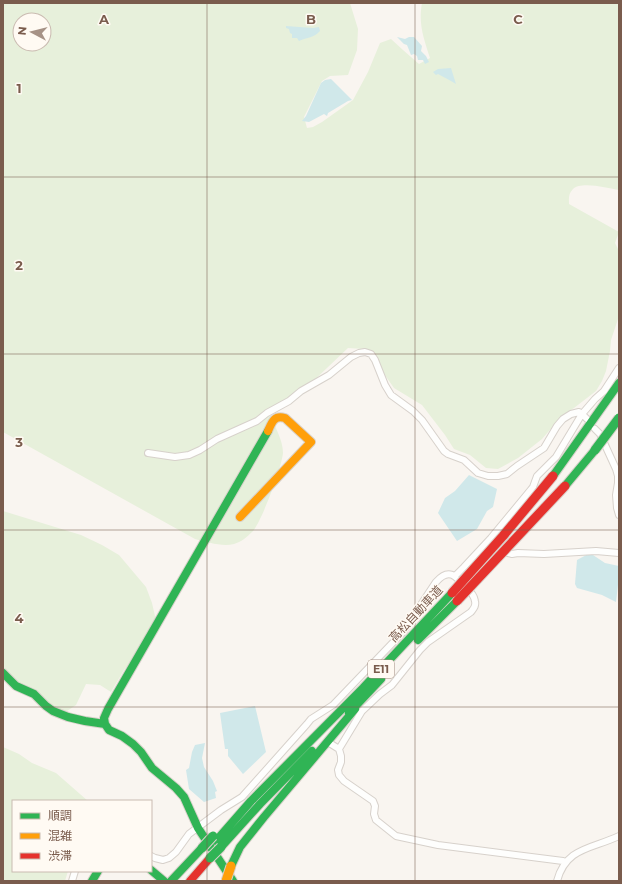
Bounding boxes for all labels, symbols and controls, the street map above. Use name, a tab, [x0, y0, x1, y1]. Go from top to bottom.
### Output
text: A	[98, 11, 110, 27]
text: B	[306, 11, 316, 27]
text: C	[513, 11, 523, 27]
north arrow	[12, 12, 52, 52]
text: N	[15, 26, 30, 36]
text: 1	[16, 80, 22, 96]
text: 2	[15, 257, 23, 273]
text: 3	[14, 434, 23, 450]
street label: 高松自動車道	[386, 582, 446, 645]
text: 4	[15, 610, 24, 626]
road number: E11	[368, 660, 394, 678]
legend	[12, 800, 152, 872]
text: 順調	[48, 808, 72, 823]
text: 混雑	[48, 828, 72, 843]
text: 渋滞	[48, 848, 72, 863]

